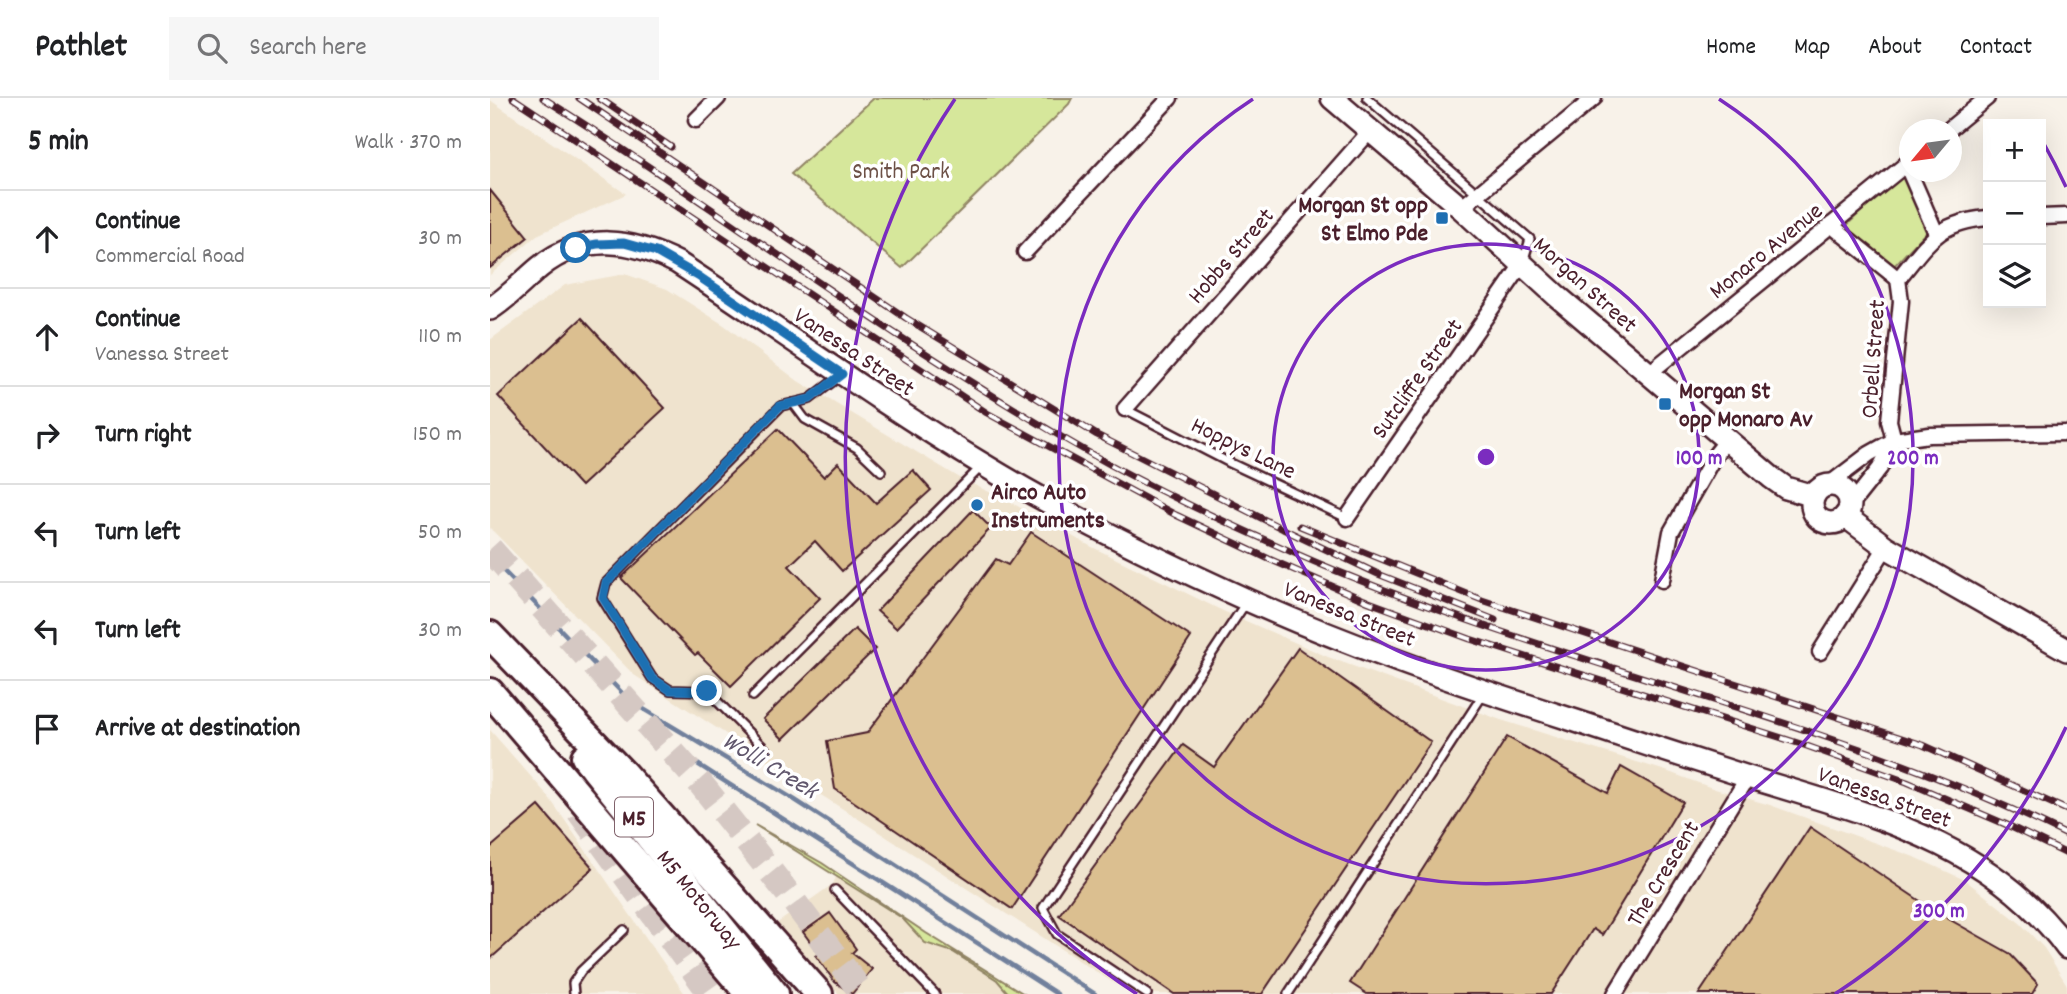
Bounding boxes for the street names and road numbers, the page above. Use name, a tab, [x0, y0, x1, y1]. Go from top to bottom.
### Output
street label: Monaro Avenue	[1703, 196, 1831, 309]
street label: Hobbs Street	[1181, 201, 1284, 313]
street label: Morgan Street	[1524, 230, 1644, 343]
street label: Orbell Street	[1854, 299, 1896, 420]
street label: Vanessa Street	[786, 300, 921, 407]
street label: Sutcliffe Street	[1364, 312, 1473, 447]
street label: Hoppys Lane	[1184, 410, 1301, 490]
street label: Vanessa Street	[1278, 574, 1420, 658]
street label: Vanessa Street	[1813, 759, 1956, 839]
road number: M5	[615, 797, 653, 836]
street label: The Crescent	[1620, 815, 1710, 934]
street label: M5 Motorway	[647, 843, 750, 959]

